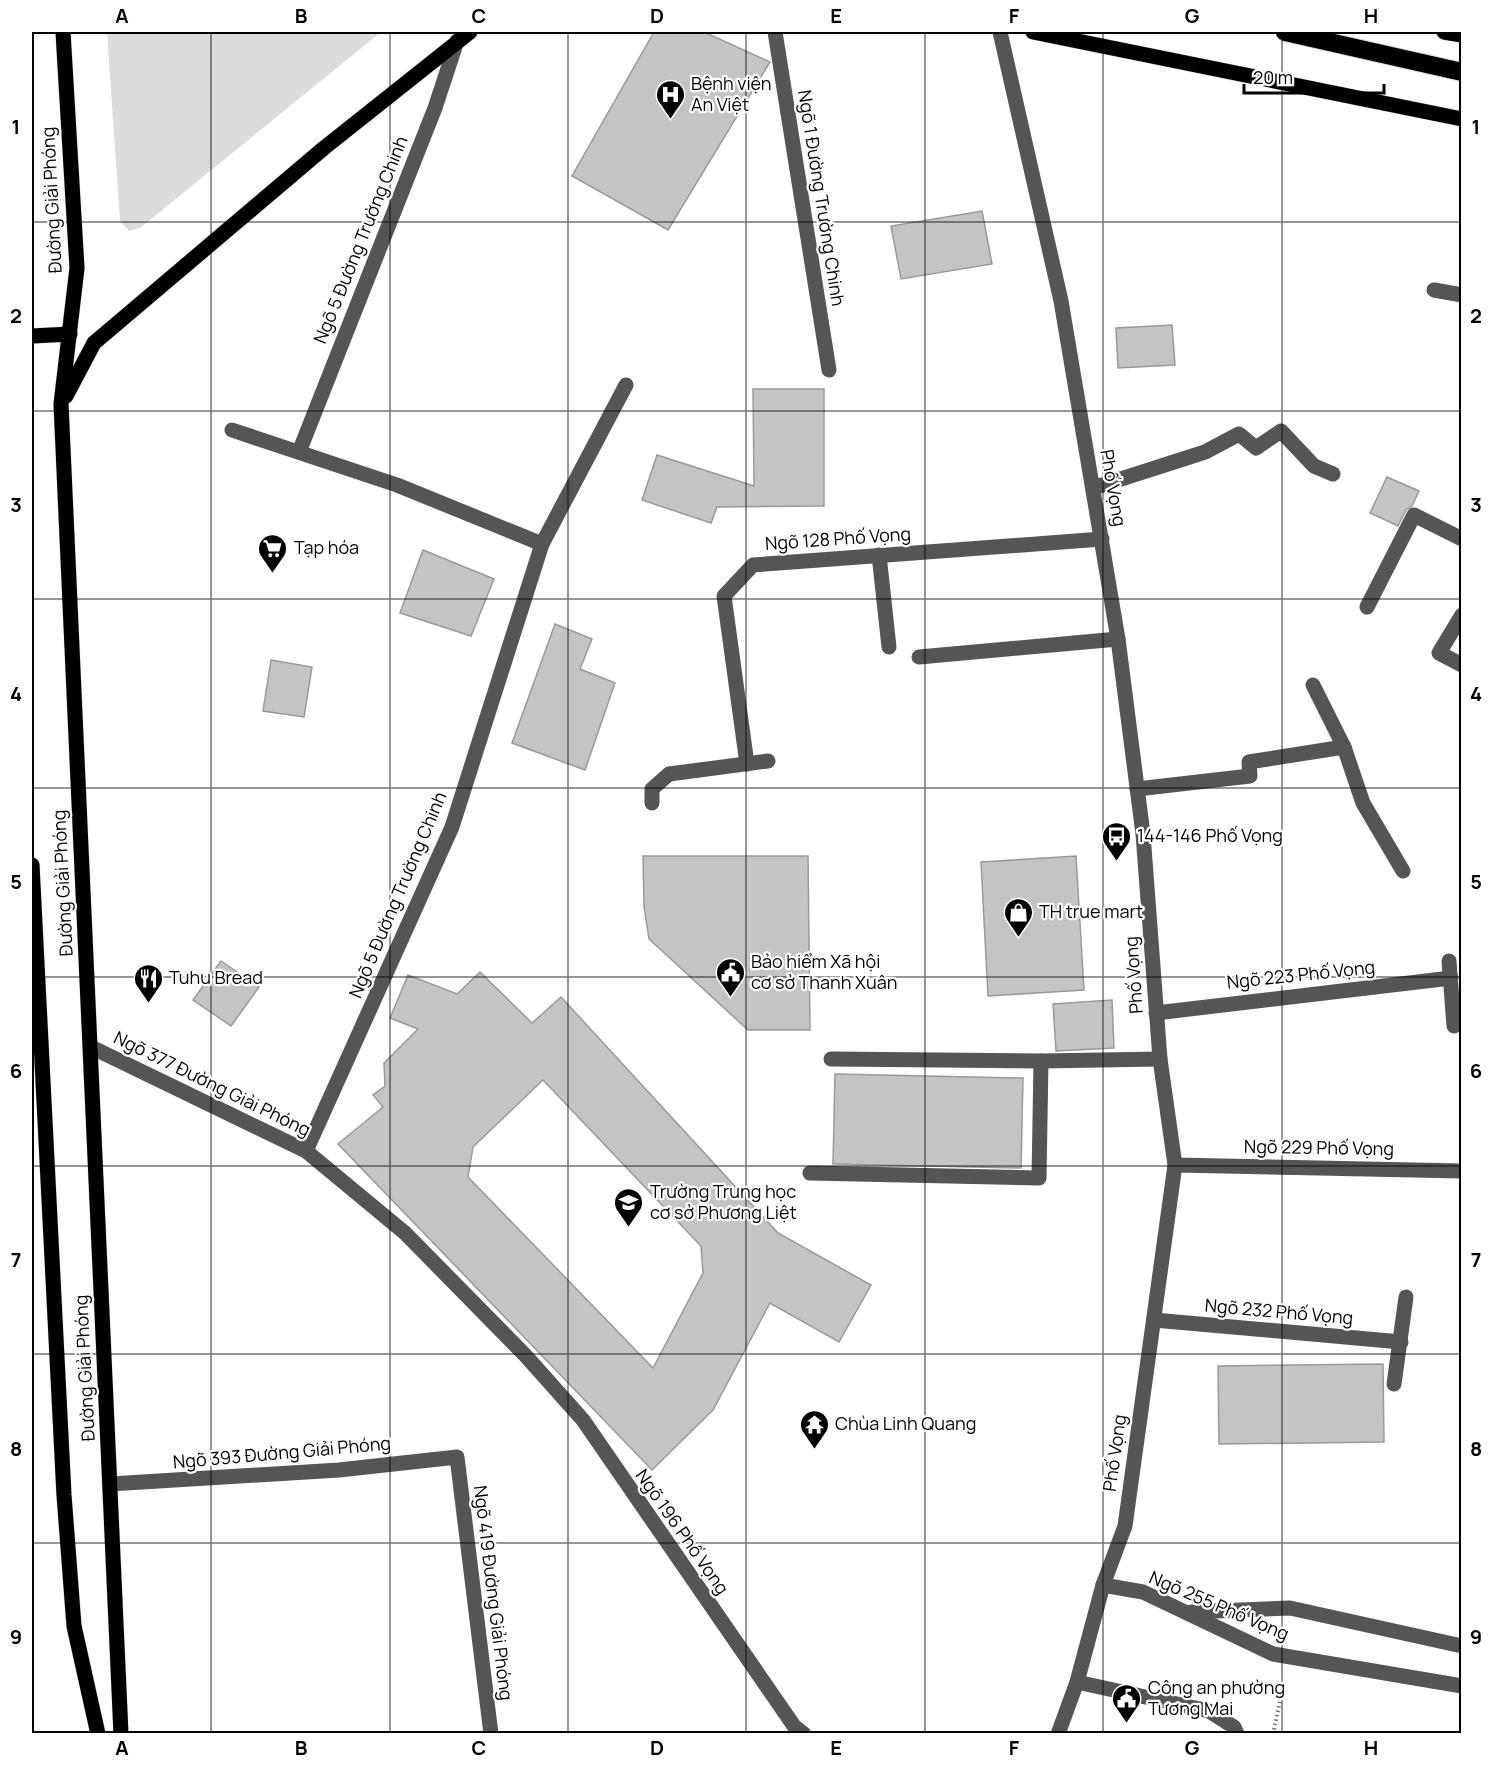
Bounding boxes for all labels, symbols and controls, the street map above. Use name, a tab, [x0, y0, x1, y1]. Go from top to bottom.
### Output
text: A	[115, 2, 129, 29]
text: B	[295, 2, 308, 29]
text: C	[472, 2, 486, 29]
text: D	[650, 2, 664, 29]
text: E	[830, 2, 842, 29]
text: F	[1009, 2, 1020, 29]
text: G	[1185, 2, 1200, 29]
text: H	[1364, 2, 1378, 29]
scale bar	[1244, 57, 1384, 95]
text: 20 m	[1253, 65, 1293, 89]
place label: Bệnh viện An Việt	[691, 71, 772, 116]
hospital icon: Bệnh viện An Việt	[654, 78, 686, 120]
street label: Ngõ 1 Đường Trường Chinh	[793, 88, 851, 308]
text: 1	[12, 113, 20, 140]
text: 1	[1472, 113, 1480, 140]
street label: Đường Giải Phóng	[35, 126, 67, 274]
street label: Ngõ 5 Đường Trường Chinh	[307, 132, 413, 347]
text: 2	[10, 302, 22, 329]
text: 2	[1470, 302, 1482, 329]
street label: Phố Vọng	[1095, 448, 1133, 528]
text: 3	[10, 491, 22, 518]
text: 3	[1470, 491, 1482, 518]
street label: Ngõ 128 Phố Vọng	[764, 521, 912, 555]
supermarket icon: Tạp hóa	[257, 532, 289, 574]
place label: Tạp hóa	[294, 535, 359, 559]
text: 4	[10, 680, 22, 707]
text: 4	[1470, 680, 1482, 707]
street label: Ngõ 5 Đường Trường Chinh	[343, 788, 451, 1001]
street label: Đường Giải Phóng	[46, 809, 78, 957]
bus stop icon: 144-146 Phố Vọng	[1100, 820, 1132, 862]
place label: 144-146 Phố Vọng	[1137, 823, 1283, 847]
text: 5	[10, 868, 22, 895]
text: 5	[1470, 868, 1482, 895]
shop icon: TH true mart	[1002, 896, 1034, 938]
place label: TH true mart	[1039, 899, 1143, 923]
street label: Phố Vọng	[1118, 936, 1148, 1015]
place label: Bảo hiểm Xã hội cơ sở Thanh Xuân	[751, 949, 897, 994]
street label: Ngõ 223 Phố Vọng	[1226, 954, 1376, 994]
public building icon: Bảo hiểm Xã hội cơ sở Thanh Xuân	[714, 956, 746, 998]
restaurant icon: Tuhu Bread	[132, 962, 164, 1004]
place label: Tuhu Bread	[169, 965, 263, 989]
street label: Ngõ 377 Đường Giải Phóng	[110, 1025, 315, 1141]
text: 6	[10, 1057, 22, 1084]
text: 6	[1470, 1057, 1482, 1084]
street label: Ngõ 229 Phố Vọng	[1244, 1134, 1394, 1160]
place label: Trường Trung học cơ sở Phương Liệt	[650, 1179, 797, 1224]
school or university icon: Trường Trung học cơ sở Phương Liệt	[613, 1186, 645, 1228]
text: 7	[11, 1246, 21, 1273]
text: 7	[1471, 1246, 1481, 1273]
street label: Ngõ 232 Phố Vọng	[1204, 1293, 1354, 1329]
street label: Đường Giải Phóng	[68, 1294, 100, 1442]
temple icon: Chùa Linh Quang	[798, 1408, 830, 1450]
place label: Chùa Linh Quang	[835, 1411, 976, 1435]
street label: Phố Vọng	[1097, 1413, 1131, 1493]
street label: Ngõ 393 Đường Giải Phóng	[172, 1431, 392, 1473]
text: 8	[10, 1435, 22, 1462]
text: 8	[1470, 1435, 1482, 1462]
street label: Ngõ 196 Phố Vọng	[631, 1464, 735, 1599]
street label: Ngõ 419 Đường Giải Phóng	[469, 1484, 519, 1702]
street label: Ngõ 255 Phố Vọng	[1146, 1565, 1293, 1645]
text: 9	[10, 1623, 22, 1650]
text: 9	[1470, 1623, 1482, 1650]
place label: Công an phường Tương Mai	[1148, 1675, 1285, 1720]
public building icon: Công an phường Tương Mai	[1111, 1682, 1143, 1724]
text: A	[115, 1734, 129, 1761]
text: B	[295, 1734, 308, 1761]
text: C	[472, 1734, 486, 1761]
text: D	[650, 1734, 664, 1761]
text: E	[830, 1734, 842, 1761]
text: F	[1009, 1734, 1020, 1761]
text: G	[1185, 1734, 1200, 1761]
text: H	[1364, 1734, 1378, 1761]

